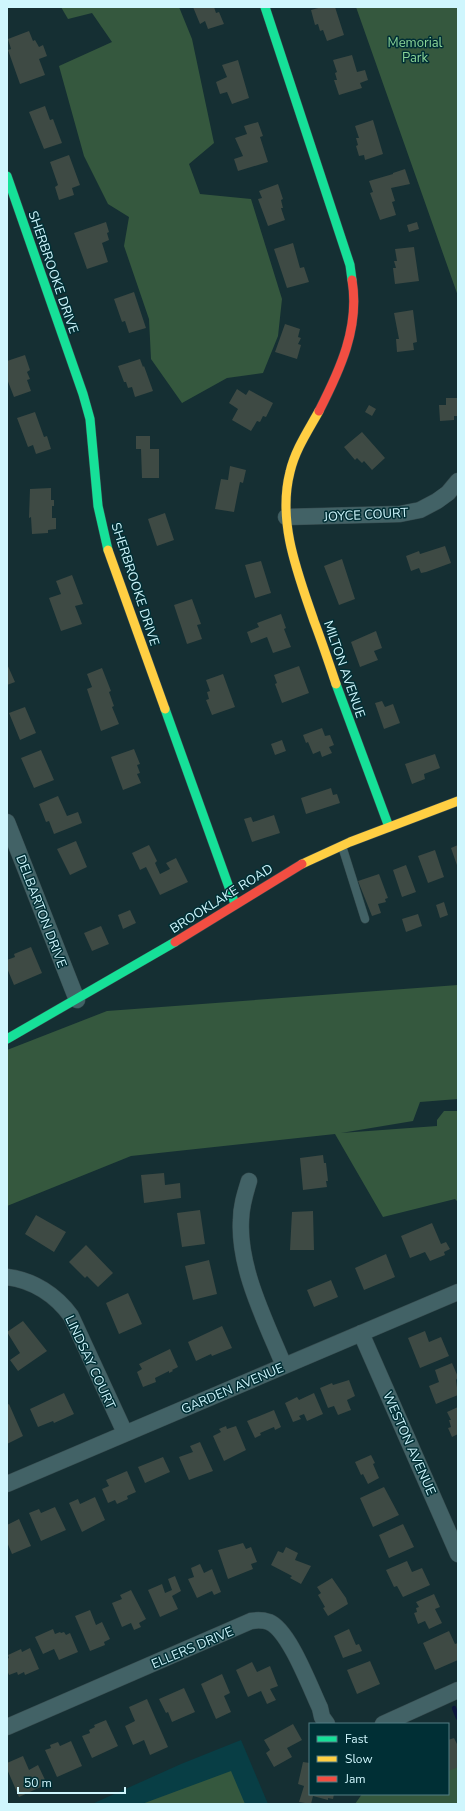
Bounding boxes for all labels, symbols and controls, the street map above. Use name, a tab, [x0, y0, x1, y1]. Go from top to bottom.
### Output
park label: Memorial Park	[388, 34, 443, 67]
street label: SHERBROOKE DRIVE	[24, 209, 83, 336]
street label: JOYCE COURT	[322, 504, 409, 526]
street label: SHERBROOKE DRIVE	[107, 520, 164, 648]
street label: MILTON AVENUE	[319, 618, 369, 720]
street label: DELBARTON DRIVE	[11, 852, 71, 970]
street label: BROOKLAKE ROAD	[167, 860, 276, 938]
street label: LINDSAY COURT	[60, 1313, 120, 1412]
street label: GARDEN AVENUE	[178, 1359, 286, 1419]
street label: WESTON AVENUE	[378, 1389, 440, 1498]
street label: ELLERS DRIVE	[149, 1623, 236, 1673]
legend	[309, 1723, 449, 1795]
text: Fast	[345, 1731, 368, 1747]
text: Slow	[345, 1751, 373, 1767]
scale bar	[18, 1769, 125, 1795]
text: Jam	[344, 1771, 366, 1787]
text: 50 m	[24, 1775, 52, 1791]

